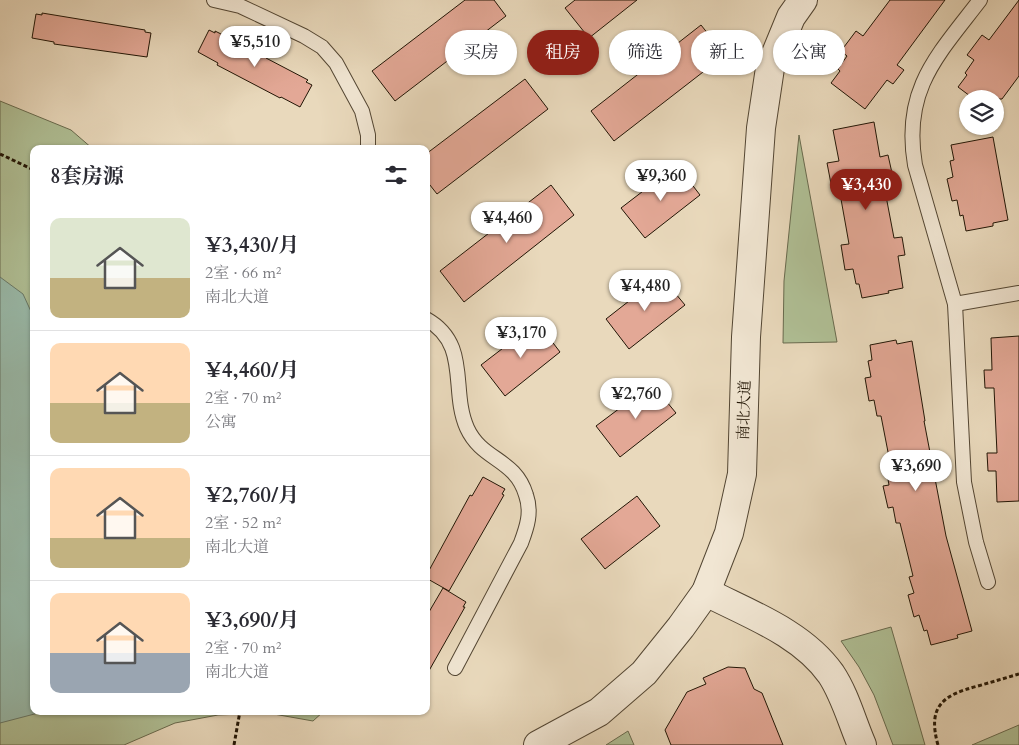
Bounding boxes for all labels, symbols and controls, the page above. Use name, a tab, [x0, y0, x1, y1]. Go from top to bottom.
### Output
pin: ¥5,510	[214, 26, 296, 68]
chip: 买房	[445, 30, 517, 75]
chip: 租房	[527, 30, 599, 75]
chip: 筛选	[609, 30, 681, 75]
chip: 新上	[691, 30, 763, 75]
chip: 公寓	[773, 30, 845, 75]
text: ¥5,510	[230, 31, 280, 53]
map controls	[959, 90, 1004, 135]
button: layers	[959, 90, 1004, 135]
pin: ¥9,360	[620, 160, 702, 202]
icon: filters	[382, 161, 410, 189]
text: 8套房源	[50, 162, 124, 191]
text: ¥9,360	[636, 165, 686, 187]
pin: ¥3,430	[825, 168, 907, 211]
text: ¥3,430	[841, 174, 891, 196]
pin: ¥4,460	[466, 202, 548, 244]
text: ¥4,460	[482, 207, 532, 229]
text: ¥3,430/月	[205, 231, 299, 260]
icon: home	[90, 238, 150, 298]
text: 2室 · 66 m²	[205, 262, 281, 284]
pin: ¥4,480	[604, 270, 686, 312]
text: ¥4,480	[620, 275, 670, 297]
text: 南北大道	[205, 286, 269, 308]
pin: ¥3,170	[480, 316, 562, 359]
text: ¥3,170	[496, 322, 546, 344]
text: ¥4,460/月	[205, 356, 299, 385]
icon: home	[90, 363, 150, 423]
pin: ¥2,760	[595, 378, 677, 420]
street label: 南北大道	[733, 380, 755, 440]
text: ¥2,760	[611, 383, 661, 405]
text: 2室 · 70 m²	[205, 387, 281, 409]
text: 公寓	[205, 411, 237, 433]
pin: ¥3,690	[875, 450, 957, 492]
text: ¥3,690	[891, 455, 941, 477]
text: ¥2,760/月	[205, 481, 299, 510]
icon: home	[90, 488, 150, 548]
text: 2室 · 52 m²	[205, 512, 281, 534]
text: 南北大道	[205, 536, 269, 558]
text: ¥3,690/月	[205, 606, 299, 635]
icon: home	[90, 613, 150, 673]
text: 2室 · 70 m²	[205, 637, 281, 659]
text: 南北大道	[205, 661, 269, 683]

